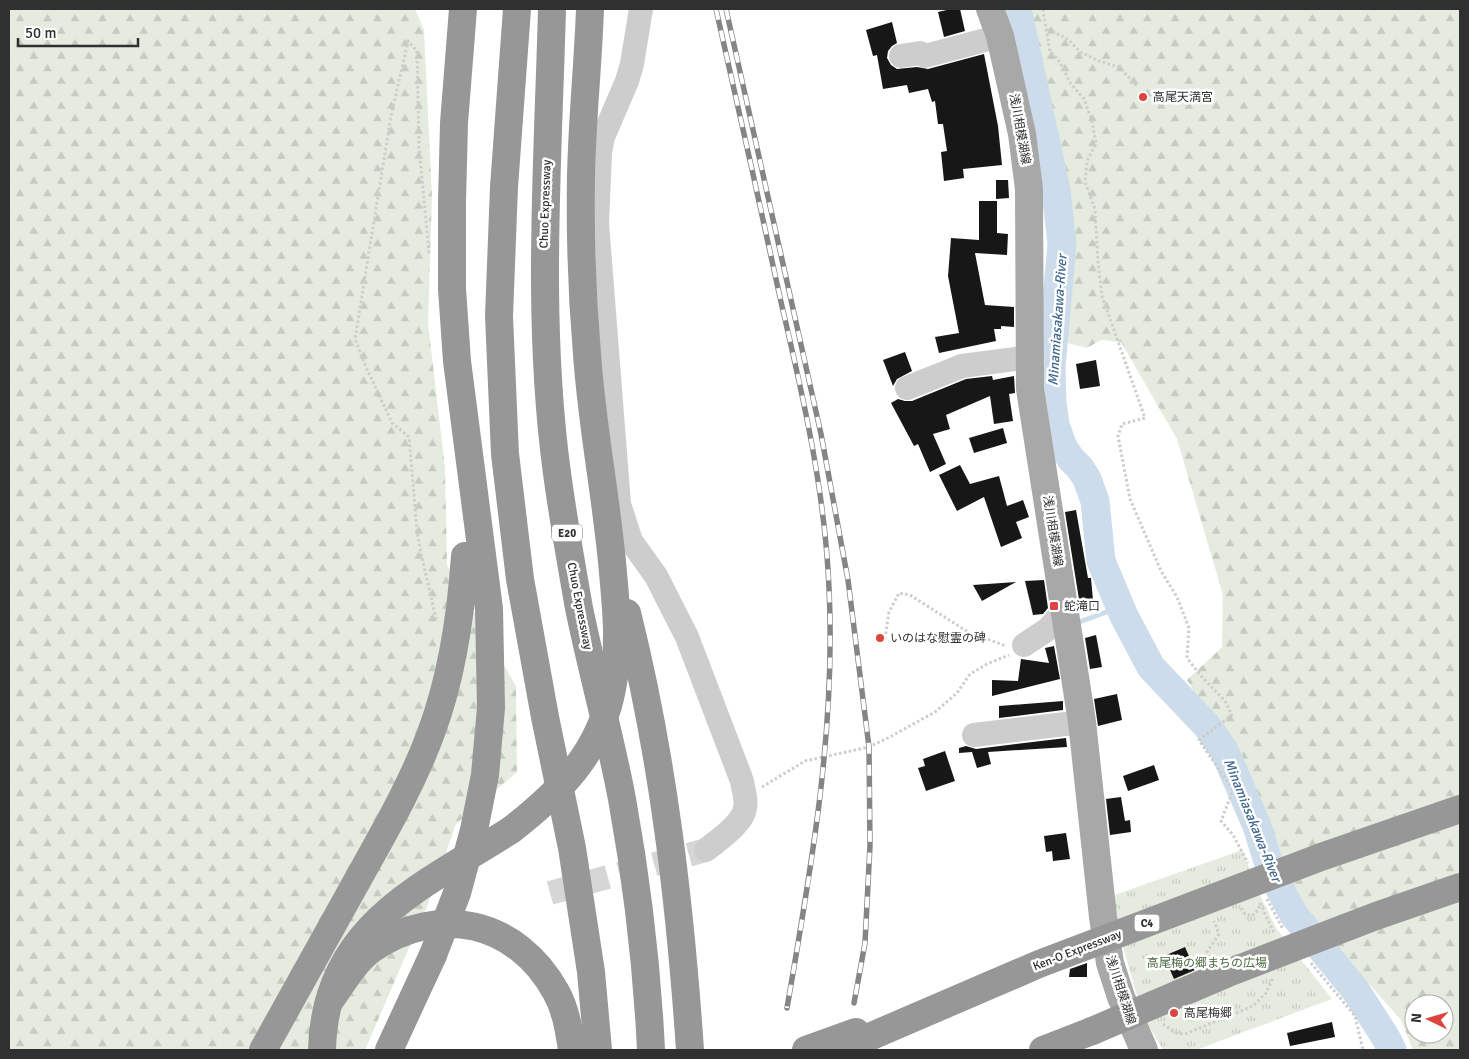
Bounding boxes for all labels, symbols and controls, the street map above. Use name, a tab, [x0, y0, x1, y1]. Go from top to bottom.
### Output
scale bar	[18, 15, 138, 47]
text: 50 m	[25, 24, 56, 42]
place label: 高尾天満宮	[1153, 90, 1213, 105]
marker: 高尾天満宮	[1137, 91, 1149, 103]
street label: 浅川相模湖線	[1006, 92, 1033, 166]
street label: Chuo Expressway	[536, 159, 555, 249]
water label: Minamiasakawa-River	[1044, 252, 1071, 386]
street label: 浅川相模湖線	[1039, 494, 1066, 568]
road number: E20	[552, 524, 582, 542]
street label: Chuo Expressway	[564, 561, 595, 651]
place label: 蛇滝口	[1064, 599, 1100, 614]
marker: 蛇滝口	[1048, 600, 1060, 612]
place label: いのはな慰霊の碑	[890, 631, 986, 646]
marker: いのはな慰霊の碑	[874, 632, 886, 644]
water label: Minamiasakawa-River	[1220, 756, 1286, 886]
road number: C4	[1134, 914, 1160, 931]
street label: Ken-O Expressway	[1031, 927, 1124, 974]
street label: 浅川相模湖線	[1102, 954, 1139, 1027]
park label: 高尾梅の郷まちの広場	[1147, 956, 1267, 971]
north arrow	[1404, 994, 1454, 1044]
place label: 高尾梅郷	[1184, 1006, 1232, 1021]
marker: 高尾梅郷	[1168, 1007, 1180, 1019]
text: N	[1408, 1012, 1425, 1024]

